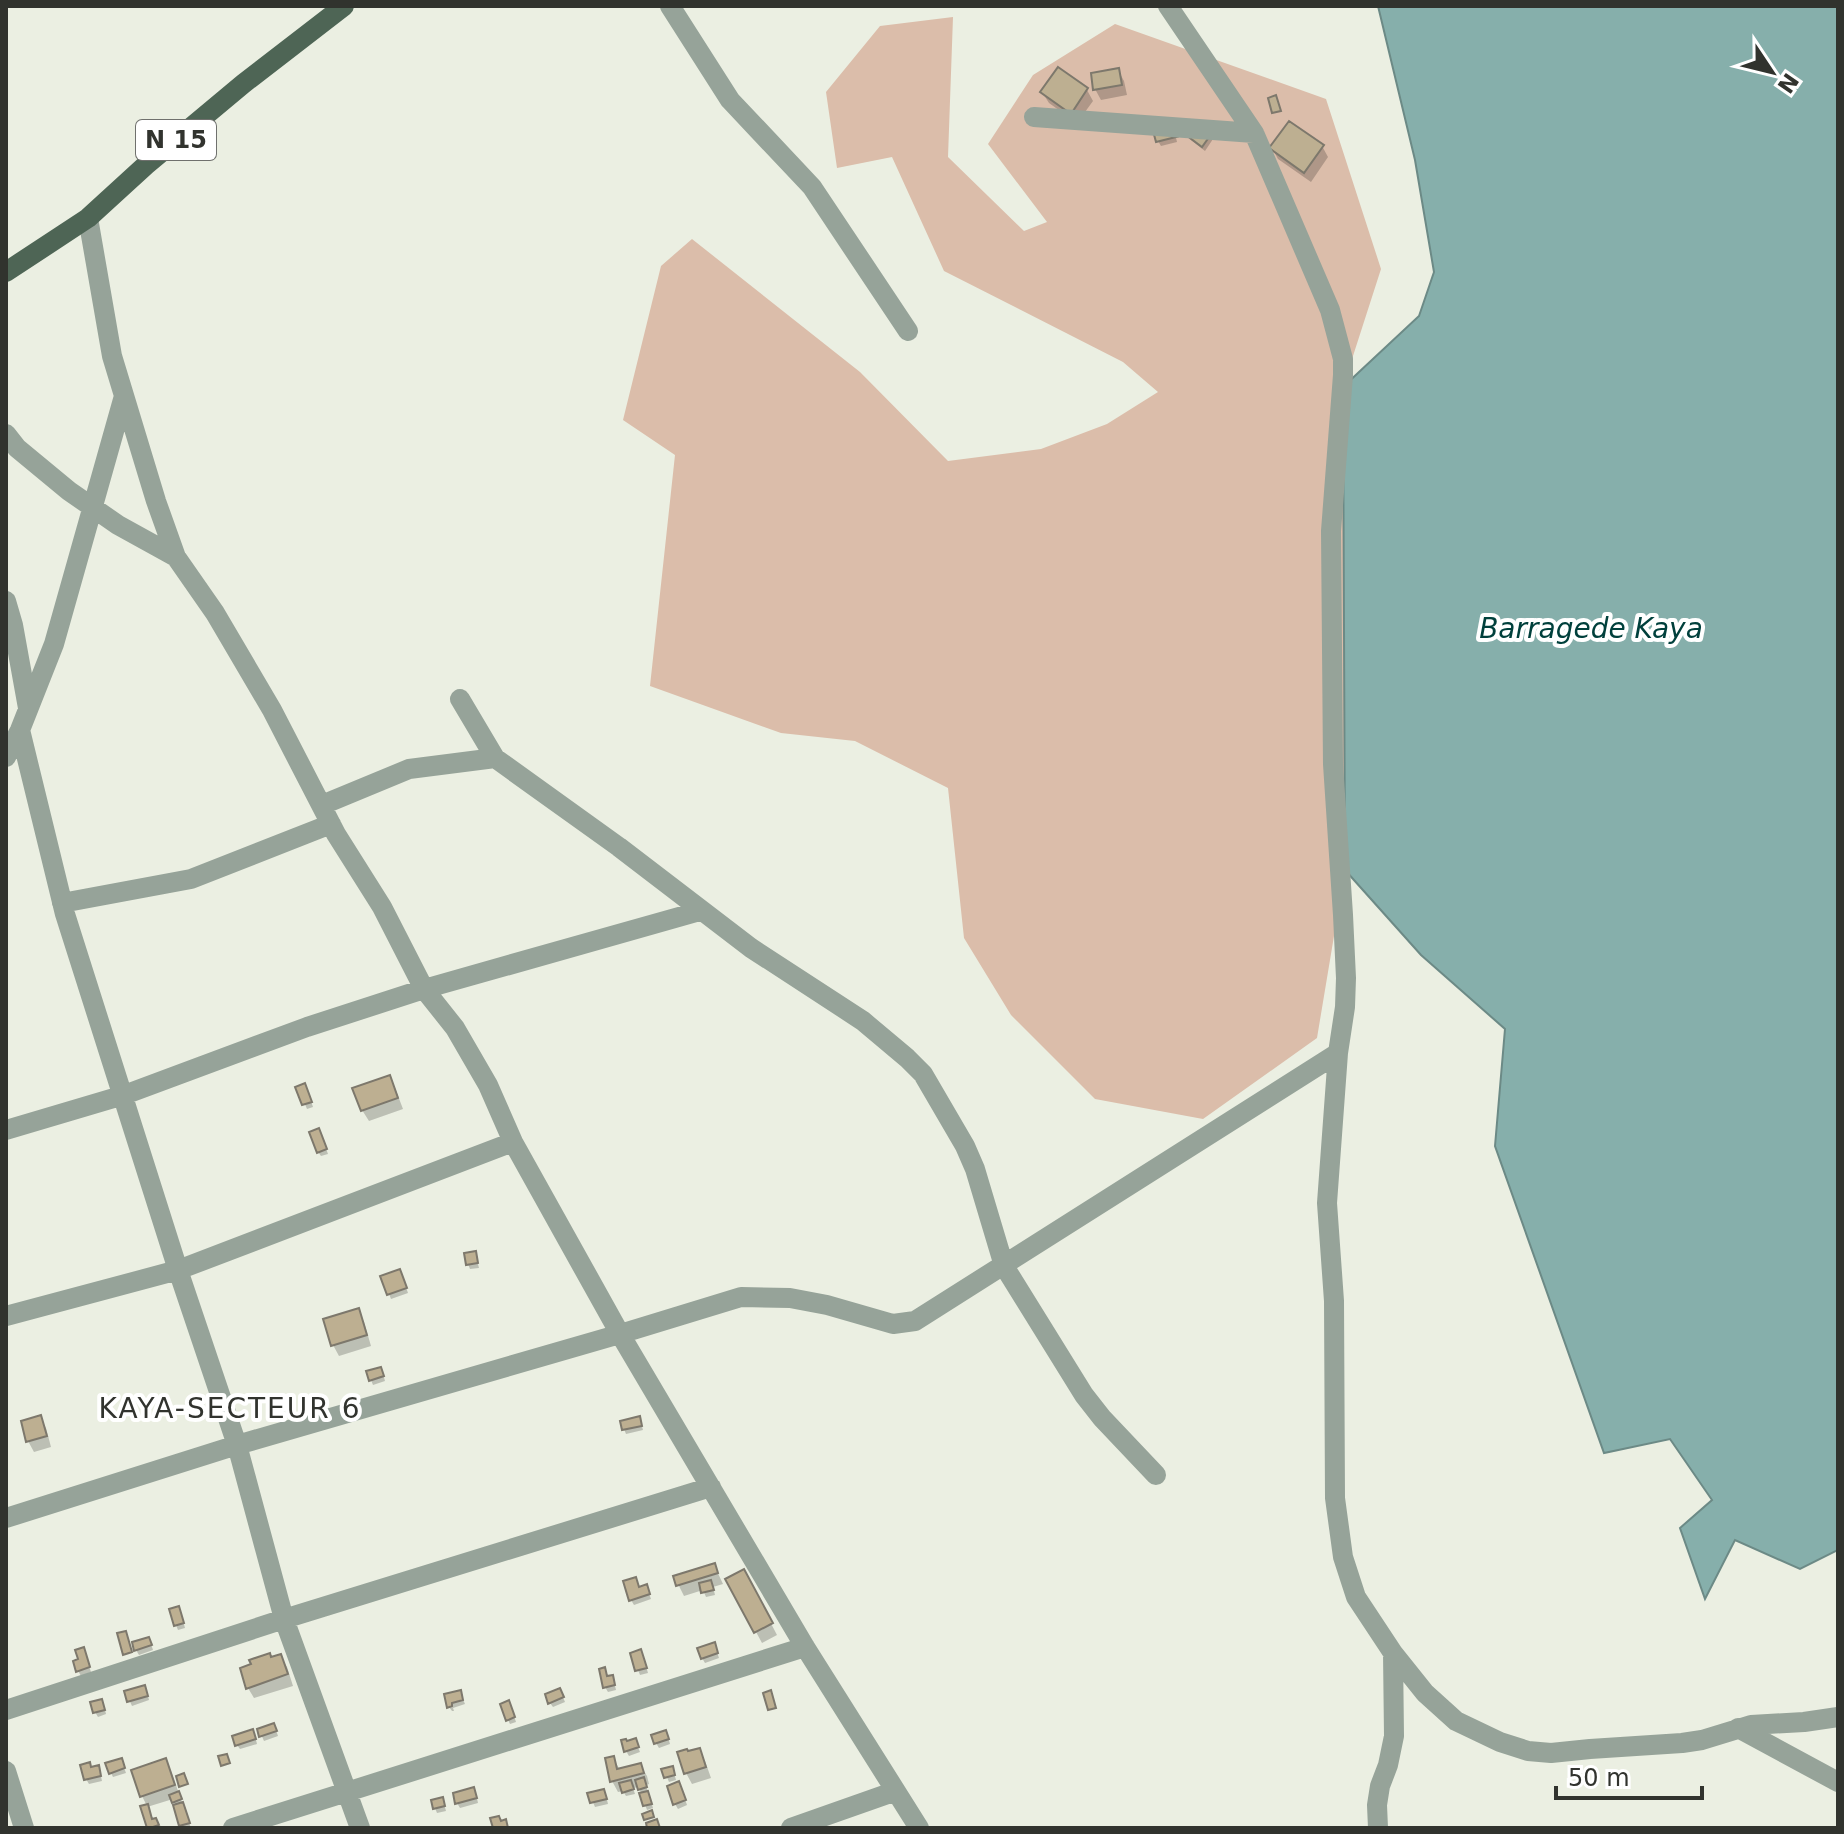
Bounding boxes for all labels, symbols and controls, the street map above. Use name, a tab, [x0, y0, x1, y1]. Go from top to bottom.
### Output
north arrow	[1732, 32, 1812, 112]
text: N	[1772, 68, 1803, 98]
road number: N 15	[136, 120, 216, 160]
water label: Barragede Kaya	[1479, 612, 1703, 645]
district label: KAYA-SECTEUR 6	[99, 1392, 361, 1425]
scale bar	[1556, 1750, 1702, 1800]
text: 50 m	[1568, 1764, 1630, 1792]

